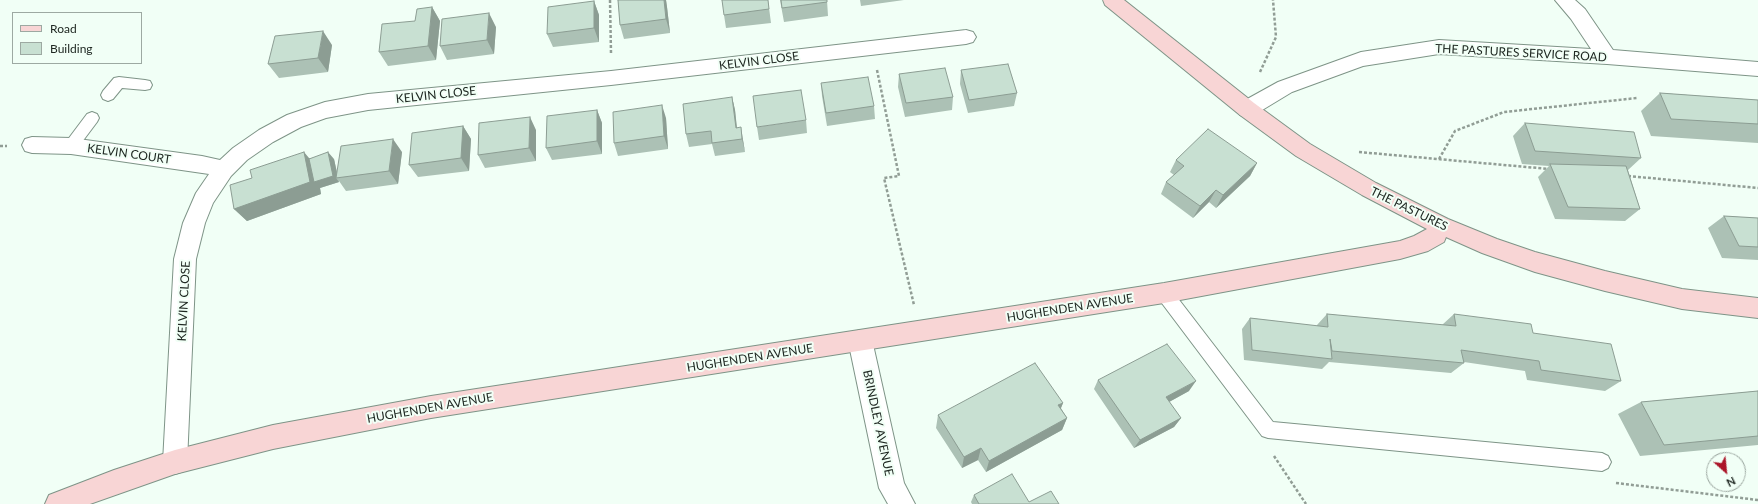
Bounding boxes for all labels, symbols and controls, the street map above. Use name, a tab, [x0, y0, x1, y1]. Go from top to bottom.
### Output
legend	[12, 12, 142, 64]
text: Road	[50, 21, 77, 36]
text: Building	[50, 41, 93, 56]
street label: THE PASTURES SERVICE ROAD	[1435, 41, 1607, 65]
street label: KELVIN CLOSE	[718, 49, 800, 73]
street label: KELVIN CLOSE	[395, 84, 477, 106]
street label: KELVIN COURT	[86, 141, 172, 167]
street label: THE PASTURES	[1368, 184, 1450, 234]
street label: KELVIN CLOSE	[175, 260, 193, 342]
street label: HUGHENDEN AVENUE	[1006, 291, 1134, 325]
street label: HUGHENDEN AVENUE	[686, 341, 814, 375]
street label: BRINDLEY AVENUE	[860, 369, 896, 477]
street label: HUGHENDEN AVENUE	[366, 390, 494, 426]
north arrow	[1706, 452, 1746, 492]
text: N	[1724, 475, 1738, 490]

